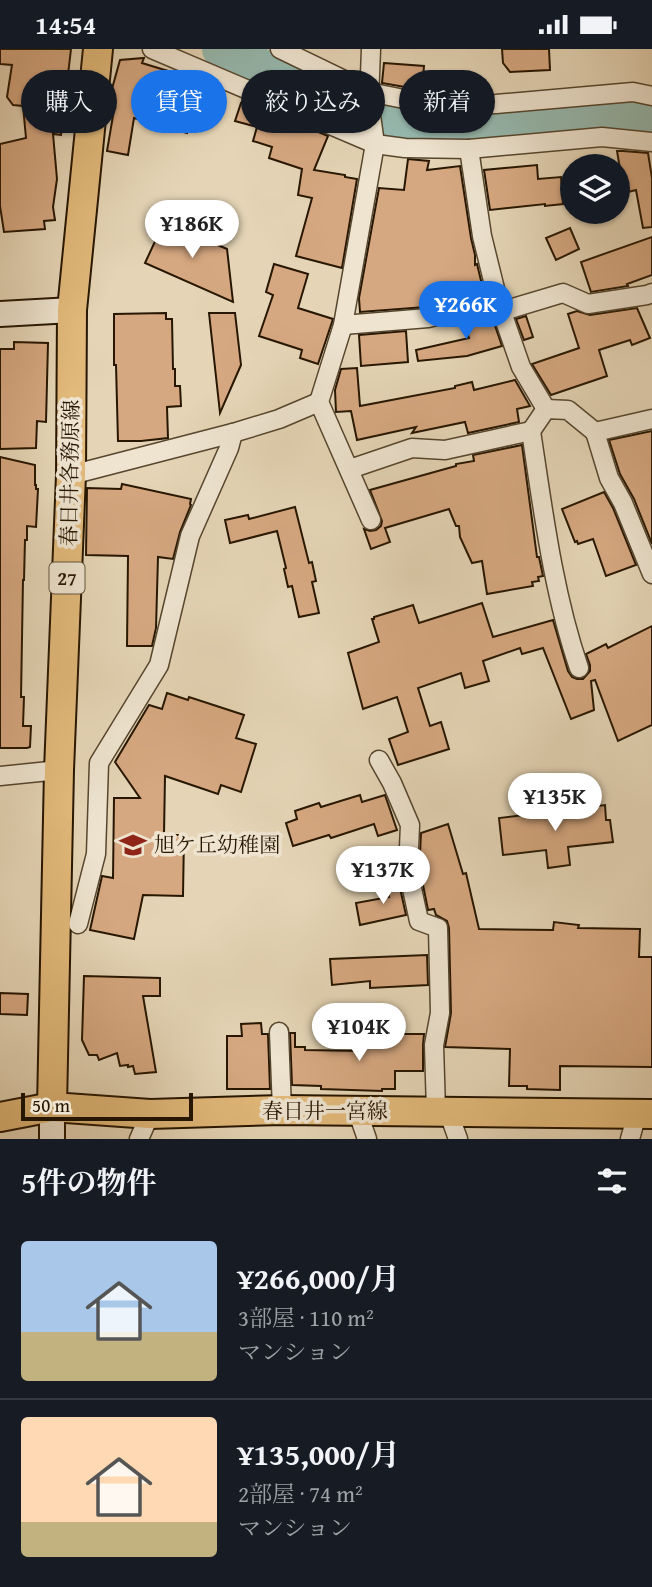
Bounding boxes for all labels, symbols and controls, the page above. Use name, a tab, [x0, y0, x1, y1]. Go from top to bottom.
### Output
text: 14:54	[35, 5, 96, 44]
chip: 購入	[21, 70, 117, 133]
chip: 賃貸	[131, 70, 227, 133]
chip: 絞り込み	[241, 70, 385, 133]
chip: 新着	[399, 70, 495, 133]
map controls	[560, 154, 630, 224]
button: layers	[560, 154, 630, 224]
pin: ¥186K	[143, 201, 241, 260]
text: ¥186K	[161, 206, 223, 239]
pin: ¥266K	[417, 281, 515, 341]
text: ¥266K	[435, 287, 497, 320]
street label: 春日井各務原線	[53, 399, 86, 547]
road number: 27	[50, 563, 84, 593]
pin: ¥135K	[506, 773, 604, 833]
text: ¥135K	[524, 779, 586, 812]
place label: 旭ケ丘幼稚園	[154, 829, 280, 860]
school or university icon: 旭ケ丘幼稚園	[118, 830, 148, 860]
pin: ¥137K	[334, 847, 432, 906]
text: ¥137K	[352, 852, 414, 885]
pin: ¥104K	[310, 1003, 408, 1063]
text: ¥104K	[328, 1009, 390, 1042]
scale bar	[21, 1090, 192, 1122]
text: 50 m	[32, 1091, 70, 1119]
street label: 春日井一宮線	[262, 1095, 388, 1126]
text: 5件の物件	[21, 1160, 157, 1204]
icon: filters	[593, 1162, 631, 1200]
text: ¥266,000/月	[238, 1256, 400, 1300]
icon: home	[77, 1269, 161, 1353]
text: 3部屋 · 110 m²	[238, 1301, 374, 1334]
text: マンション	[238, 1335, 352, 1368]
text: ¥135,000/月	[238, 1432, 400, 1476]
icon: home	[77, 1445, 161, 1529]
text: 2部屋 · 74 m²	[238, 1477, 363, 1510]
text: マンション	[238, 1511, 352, 1544]

